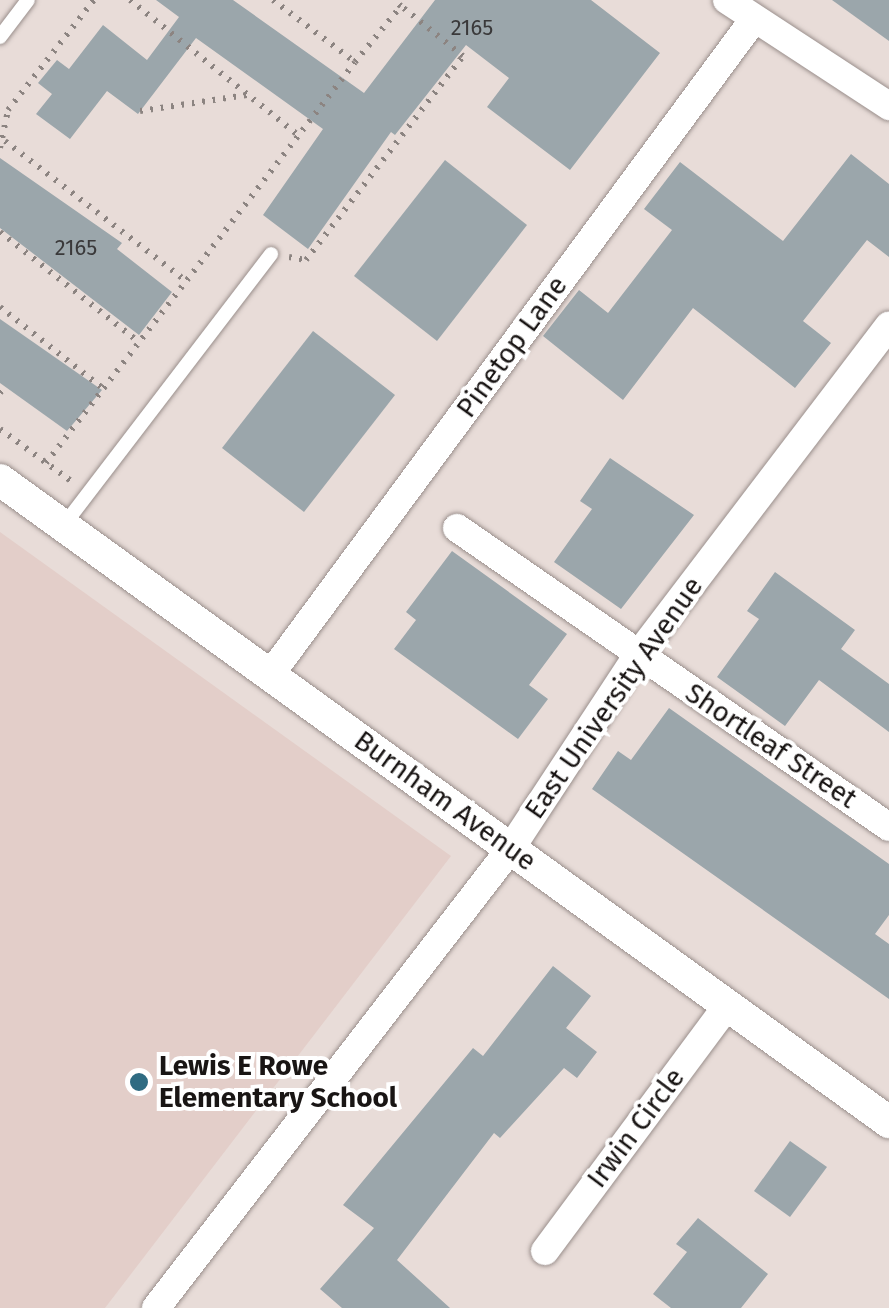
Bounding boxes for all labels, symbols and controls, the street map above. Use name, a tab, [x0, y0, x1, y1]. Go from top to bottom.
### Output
house number: 2165	[451, 15, 493, 41]
house number: 2165	[55, 235, 97, 261]
street label: Pinetop Lane	[449, 270, 575, 424]
street label: East University Avenue	[518, 571, 710, 825]
street label: Shortleaf Street	[679, 676, 863, 816]
street label: Burnham Avenue	[348, 724, 542, 878]
place label: Lewis E Rowe Elementary School	[159, 1049, 397, 1115]
street label: Irwin Circle	[580, 1062, 692, 1194]
marker: Lewis E Rowe Elementary School	[128, 1071, 150, 1093]

